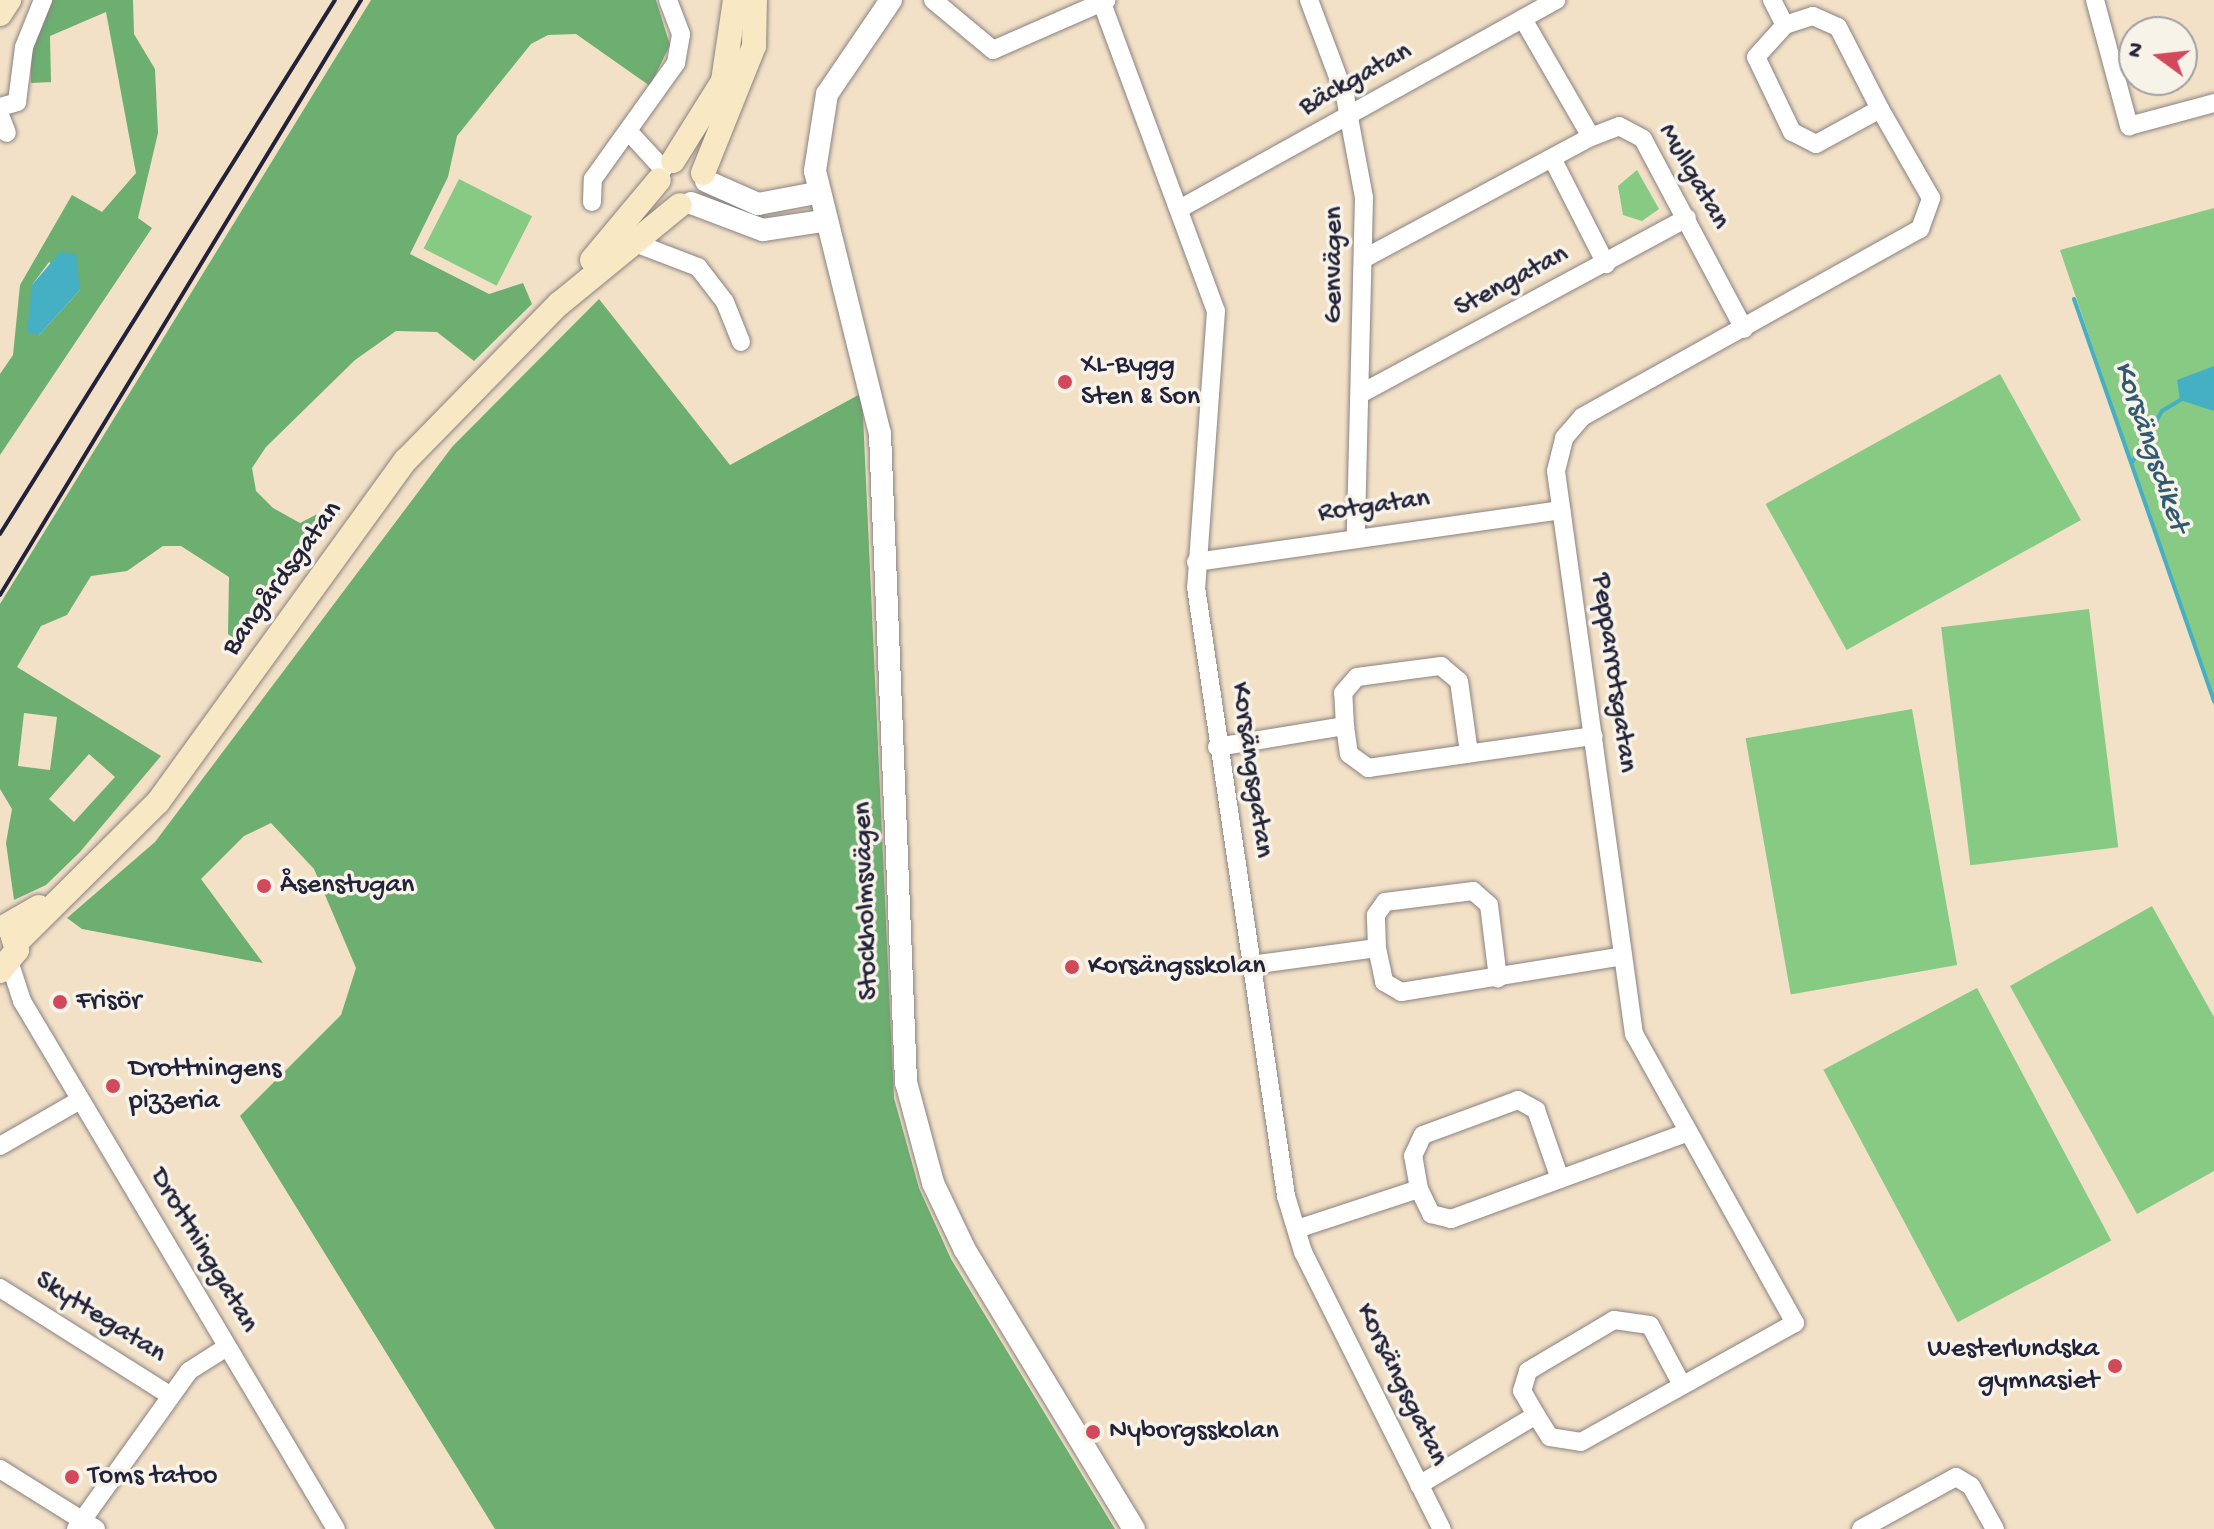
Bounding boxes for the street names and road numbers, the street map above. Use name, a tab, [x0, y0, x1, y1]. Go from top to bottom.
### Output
street label: Bäckgatan	[1294, 35, 1418, 125]
street label: Mullgatan	[1649, 118, 1737, 236]
street label: Genvägen	[1318, 207, 1352, 323]
street label: Stengatan	[1449, 238, 1575, 326]
street label: Rotgatan	[1316, 483, 1432, 531]
street label: Bangårdsgatan	[216, 495, 350, 663]
street label: Pepparrotsgatan	[1582, 571, 1644, 775]
street label: Korsängsgatan	[1222, 680, 1280, 860]
street label: Stockholmsvägen	[847, 801, 887, 1001]
street label: Drottninggatan	[141, 1163, 265, 1339]
street label: Skyttegatan	[28, 1264, 172, 1372]
street label: Korsängsgatan	[1347, 1298, 1455, 1472]

